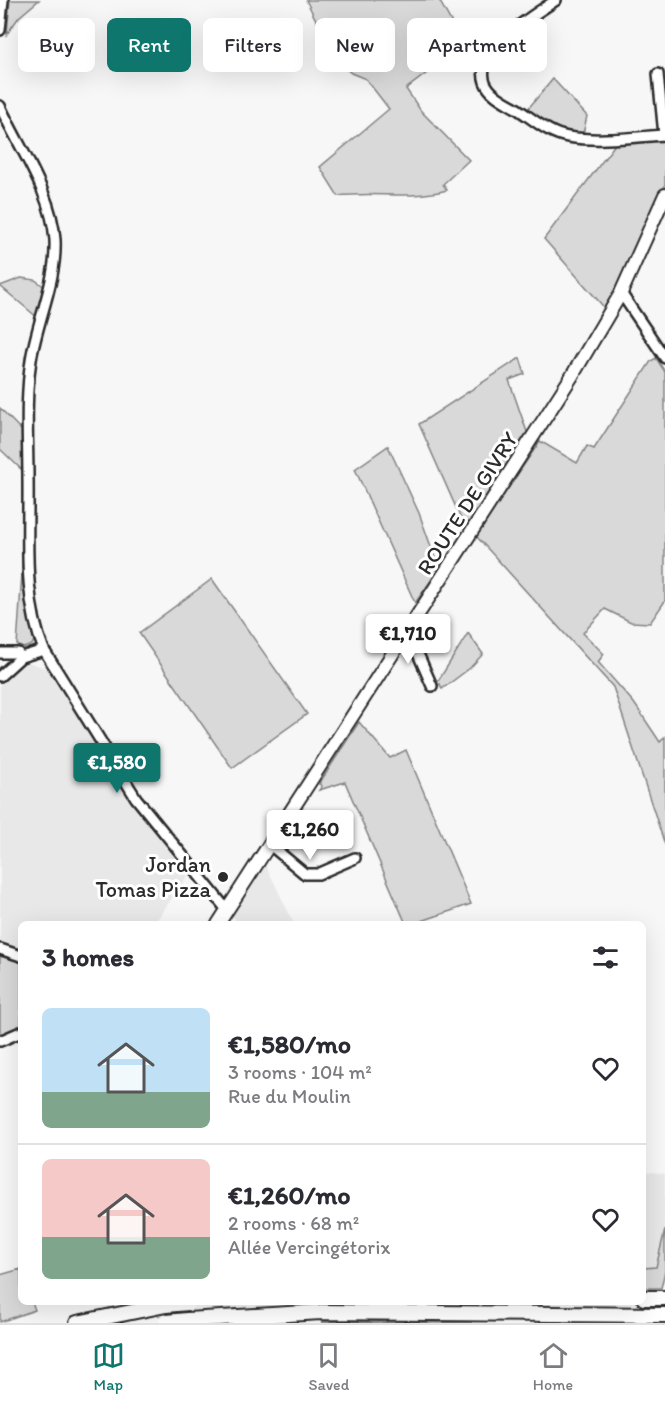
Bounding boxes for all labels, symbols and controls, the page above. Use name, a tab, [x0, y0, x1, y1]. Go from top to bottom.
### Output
chip: Buy	[18, 18, 95, 72]
chip: Rent	[107, 18, 191, 72]
chip: Filters	[203, 18, 303, 72]
chip: New	[315, 18, 395, 72]
chip: Apartment	[407, 18, 547, 72]
street label: ROUTE DE GIVRY	[411, 426, 524, 580]
pin: €1,710	[359, 614, 457, 665]
text: €1,710	[380, 621, 436, 645]
pin: €1,580	[68, 743, 166, 794]
text: €1,580	[87, 750, 147, 774]
pin: €1,260	[261, 810, 359, 861]
text: €1,260	[281, 817, 339, 841]
place label: Jordan Tomas Pizza	[95, 851, 212, 903]
marker: Jordan Tomas Pizza	[216, 870, 230, 884]
text: 3 homes	[42, 941, 134, 973]
icon: filters	[589, 941, 622, 974]
text: €1,580/mo	[228, 1028, 351, 1060]
icon: home	[90, 1032, 162, 1104]
icon: heart	[589, 1052, 622, 1085]
text: 3 rooms · 104 m²	[228, 1060, 372, 1084]
text: Rue du Moulin	[228, 1084, 351, 1108]
text: €1,260/mo	[228, 1179, 351, 1211]
icon: home	[90, 1183, 162, 1255]
icon: heart	[589, 1203, 622, 1236]
text: 2 rooms · 68 m²	[228, 1211, 359, 1235]
text: Allée Vercingétorix	[228, 1235, 390, 1259]
tab: Map	[92, 1339, 125, 1394]
tab: Saved	[308, 1339, 349, 1394]
tab: Home	[533, 1339, 573, 1394]

